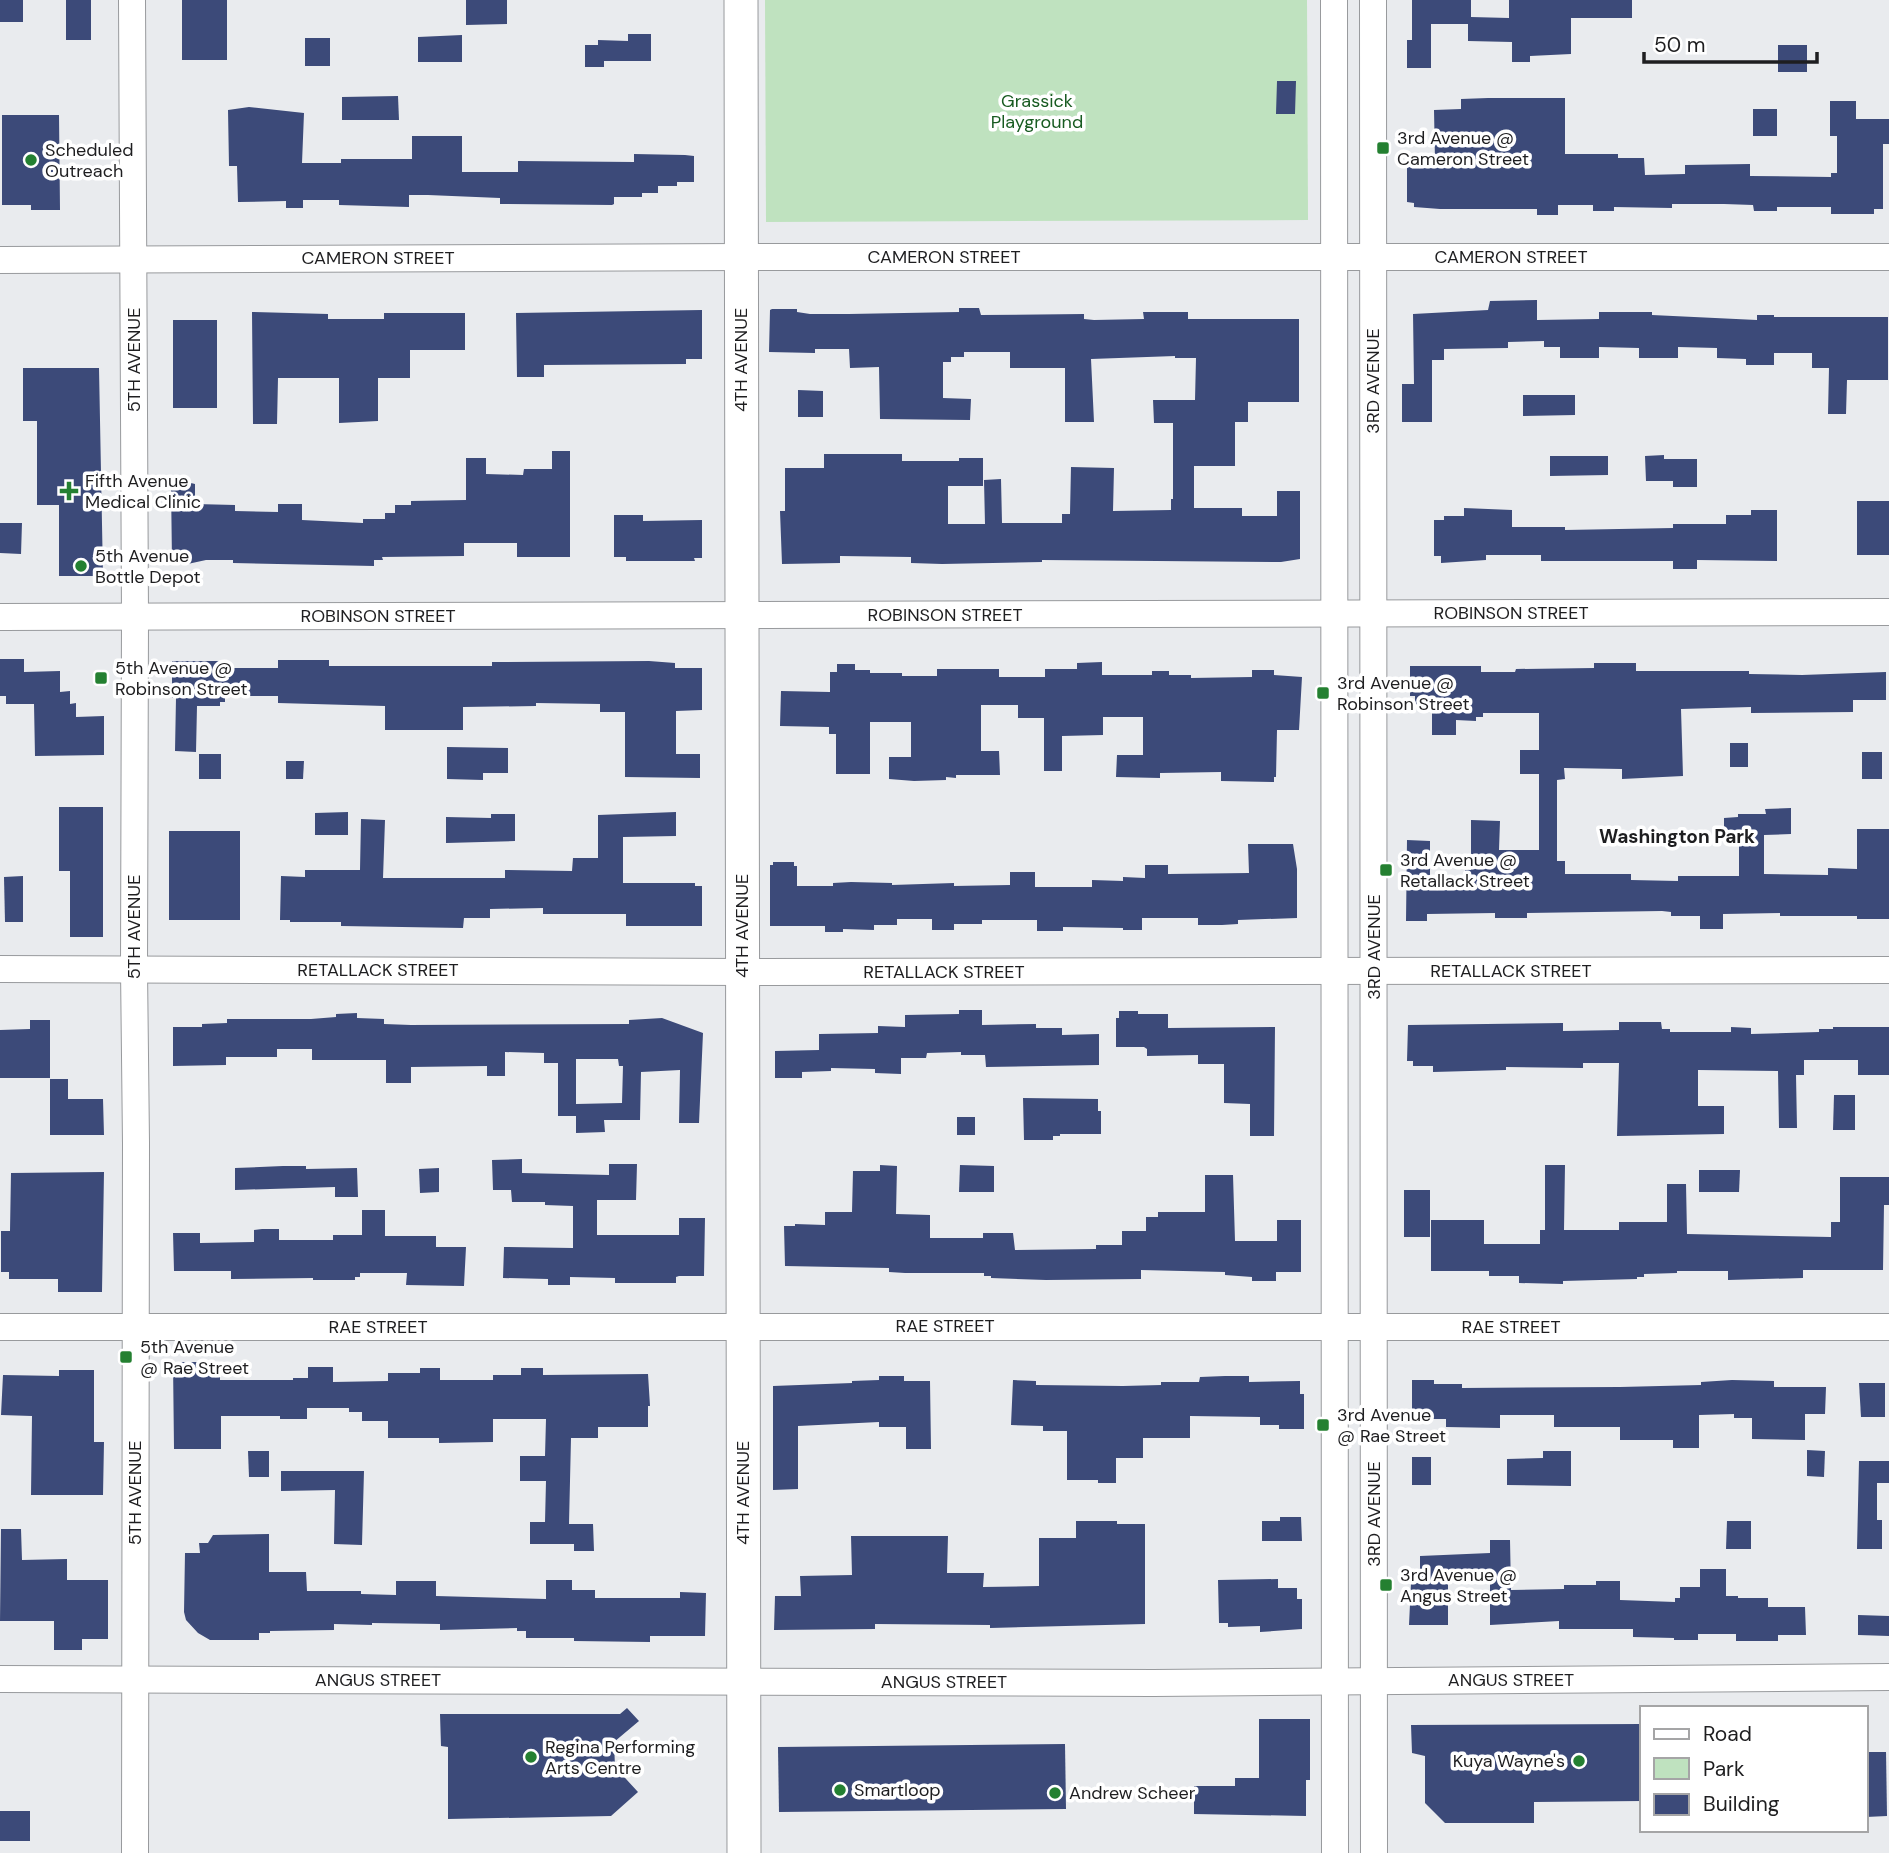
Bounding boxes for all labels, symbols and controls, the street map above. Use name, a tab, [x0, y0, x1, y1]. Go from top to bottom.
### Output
scale bar	[1644, 21, 1817, 65]
text: 50 m	[1654, 31, 1705, 59]
park label: Grassick Playground	[991, 89, 1083, 134]
place label: 3rd Avenue @ Cameron Street	[1397, 126, 1529, 171]
place label: Scheduled Outreach	[45, 138, 133, 183]
marker: 3rd Avenue @ Cameron Street	[1375, 140, 1391, 156]
marker: Scheduled Outreach	[23, 152, 39, 168]
street label: CAMERON STREET	[867, 245, 1021, 269]
street label: CAMERON STREET	[1434, 245, 1588, 269]
street label: CAMERON STREET	[301, 246, 455, 270]
street label: 5TH AVENUE	[122, 308, 146, 412]
street label: 4TH AVENUE	[729, 308, 753, 412]
street label: 3RD AVENUE	[1361, 328, 1385, 434]
place label: Fifth Avenue Medical Clinic	[85, 469, 201, 514]
marker: Fifth Avenue Medical Clinic	[59, 481, 79, 501]
place label: 5th Avenue Bottle Depot	[95, 544, 201, 589]
marker: 5th Avenue Bottle Depot	[73, 558, 89, 574]
street label: ROBINSON STREET	[1433, 601, 1589, 625]
street label: ROBINSON STREET	[867, 603, 1023, 627]
street label: ROBINSON STREET	[300, 604, 456, 628]
place label: 5th Avenue @ Robinson Street	[115, 656, 248, 701]
marker: 5th Avenue @ Robinson Street	[93, 670, 109, 686]
place label: 3rd Avenue @ Robinson Street	[1337, 671, 1470, 716]
marker: 3rd Avenue @ Robinson Street	[1315, 685, 1331, 701]
district label: Washington Park	[1599, 824, 1755, 849]
place label: 3rd Avenue @ Retallack Street	[1400, 848, 1530, 893]
marker: 3rd Avenue @ Retallack Street	[1378, 862, 1394, 878]
street label: 4TH AVENUE	[730, 874, 754, 978]
street label: 5TH AVENUE	[122, 875, 146, 979]
street label: 3RD AVENUE	[1362, 894, 1386, 1000]
street label: RETALLACK STREET	[297, 958, 459, 982]
street label: RETALLACK STREET	[1430, 959, 1592, 983]
street label: RETALLACK STREET	[863, 960, 1025, 984]
street label: RAE STREET	[896, 1314, 994, 1338]
street label: RAE STREET	[329, 1315, 427, 1339]
street label: RAE STREET	[1462, 1315, 1560, 1339]
place label: 5th Avenue @ Rae Street	[140, 1335, 249, 1380]
marker: 5th Avenue @ Rae Street	[118, 1349, 134, 1365]
place label: 3rd Avenue @ Rae Street	[1337, 1403, 1446, 1448]
marker: 3rd Avenue @ Rae Street	[1315, 1417, 1331, 1433]
street label: 5TH AVENUE	[123, 1441, 147, 1545]
street label: 4TH AVENUE	[731, 1441, 755, 1545]
street label: 3RD AVENUE	[1362, 1461, 1386, 1567]
place label: 3rd Avenue @ Angus Street	[1400, 1563, 1517, 1608]
marker: 3rd Avenue @ Angus Street	[1378, 1577, 1394, 1593]
street label: ANGUS STREET	[315, 1668, 441, 1692]
street label: ANGUS STREET	[1448, 1668, 1574, 1692]
street label: ANGUS STREET	[881, 1670, 1007, 1694]
legend	[1640, 1706, 1868, 1832]
text: Road	[1703, 1720, 1752, 1748]
place label: Regina Performing Arts Centre	[545, 1735, 695, 1780]
marker: Regina Performing Arts Centre	[523, 1749, 539, 1765]
place label: Kuya Wayne's	[1453, 1749, 1565, 1773]
marker: Kuya Wayne's	[1571, 1753, 1587, 1769]
text: Park	[1703, 1755, 1745, 1783]
place label: Smartloop	[854, 1778, 941, 1802]
place label: Andrew Scheer	[1069, 1781, 1196, 1805]
marker: Smartloop	[832, 1782, 848, 1798]
marker: Andrew Scheer	[1047, 1785, 1063, 1801]
text: Building	[1703, 1790, 1780, 1818]

